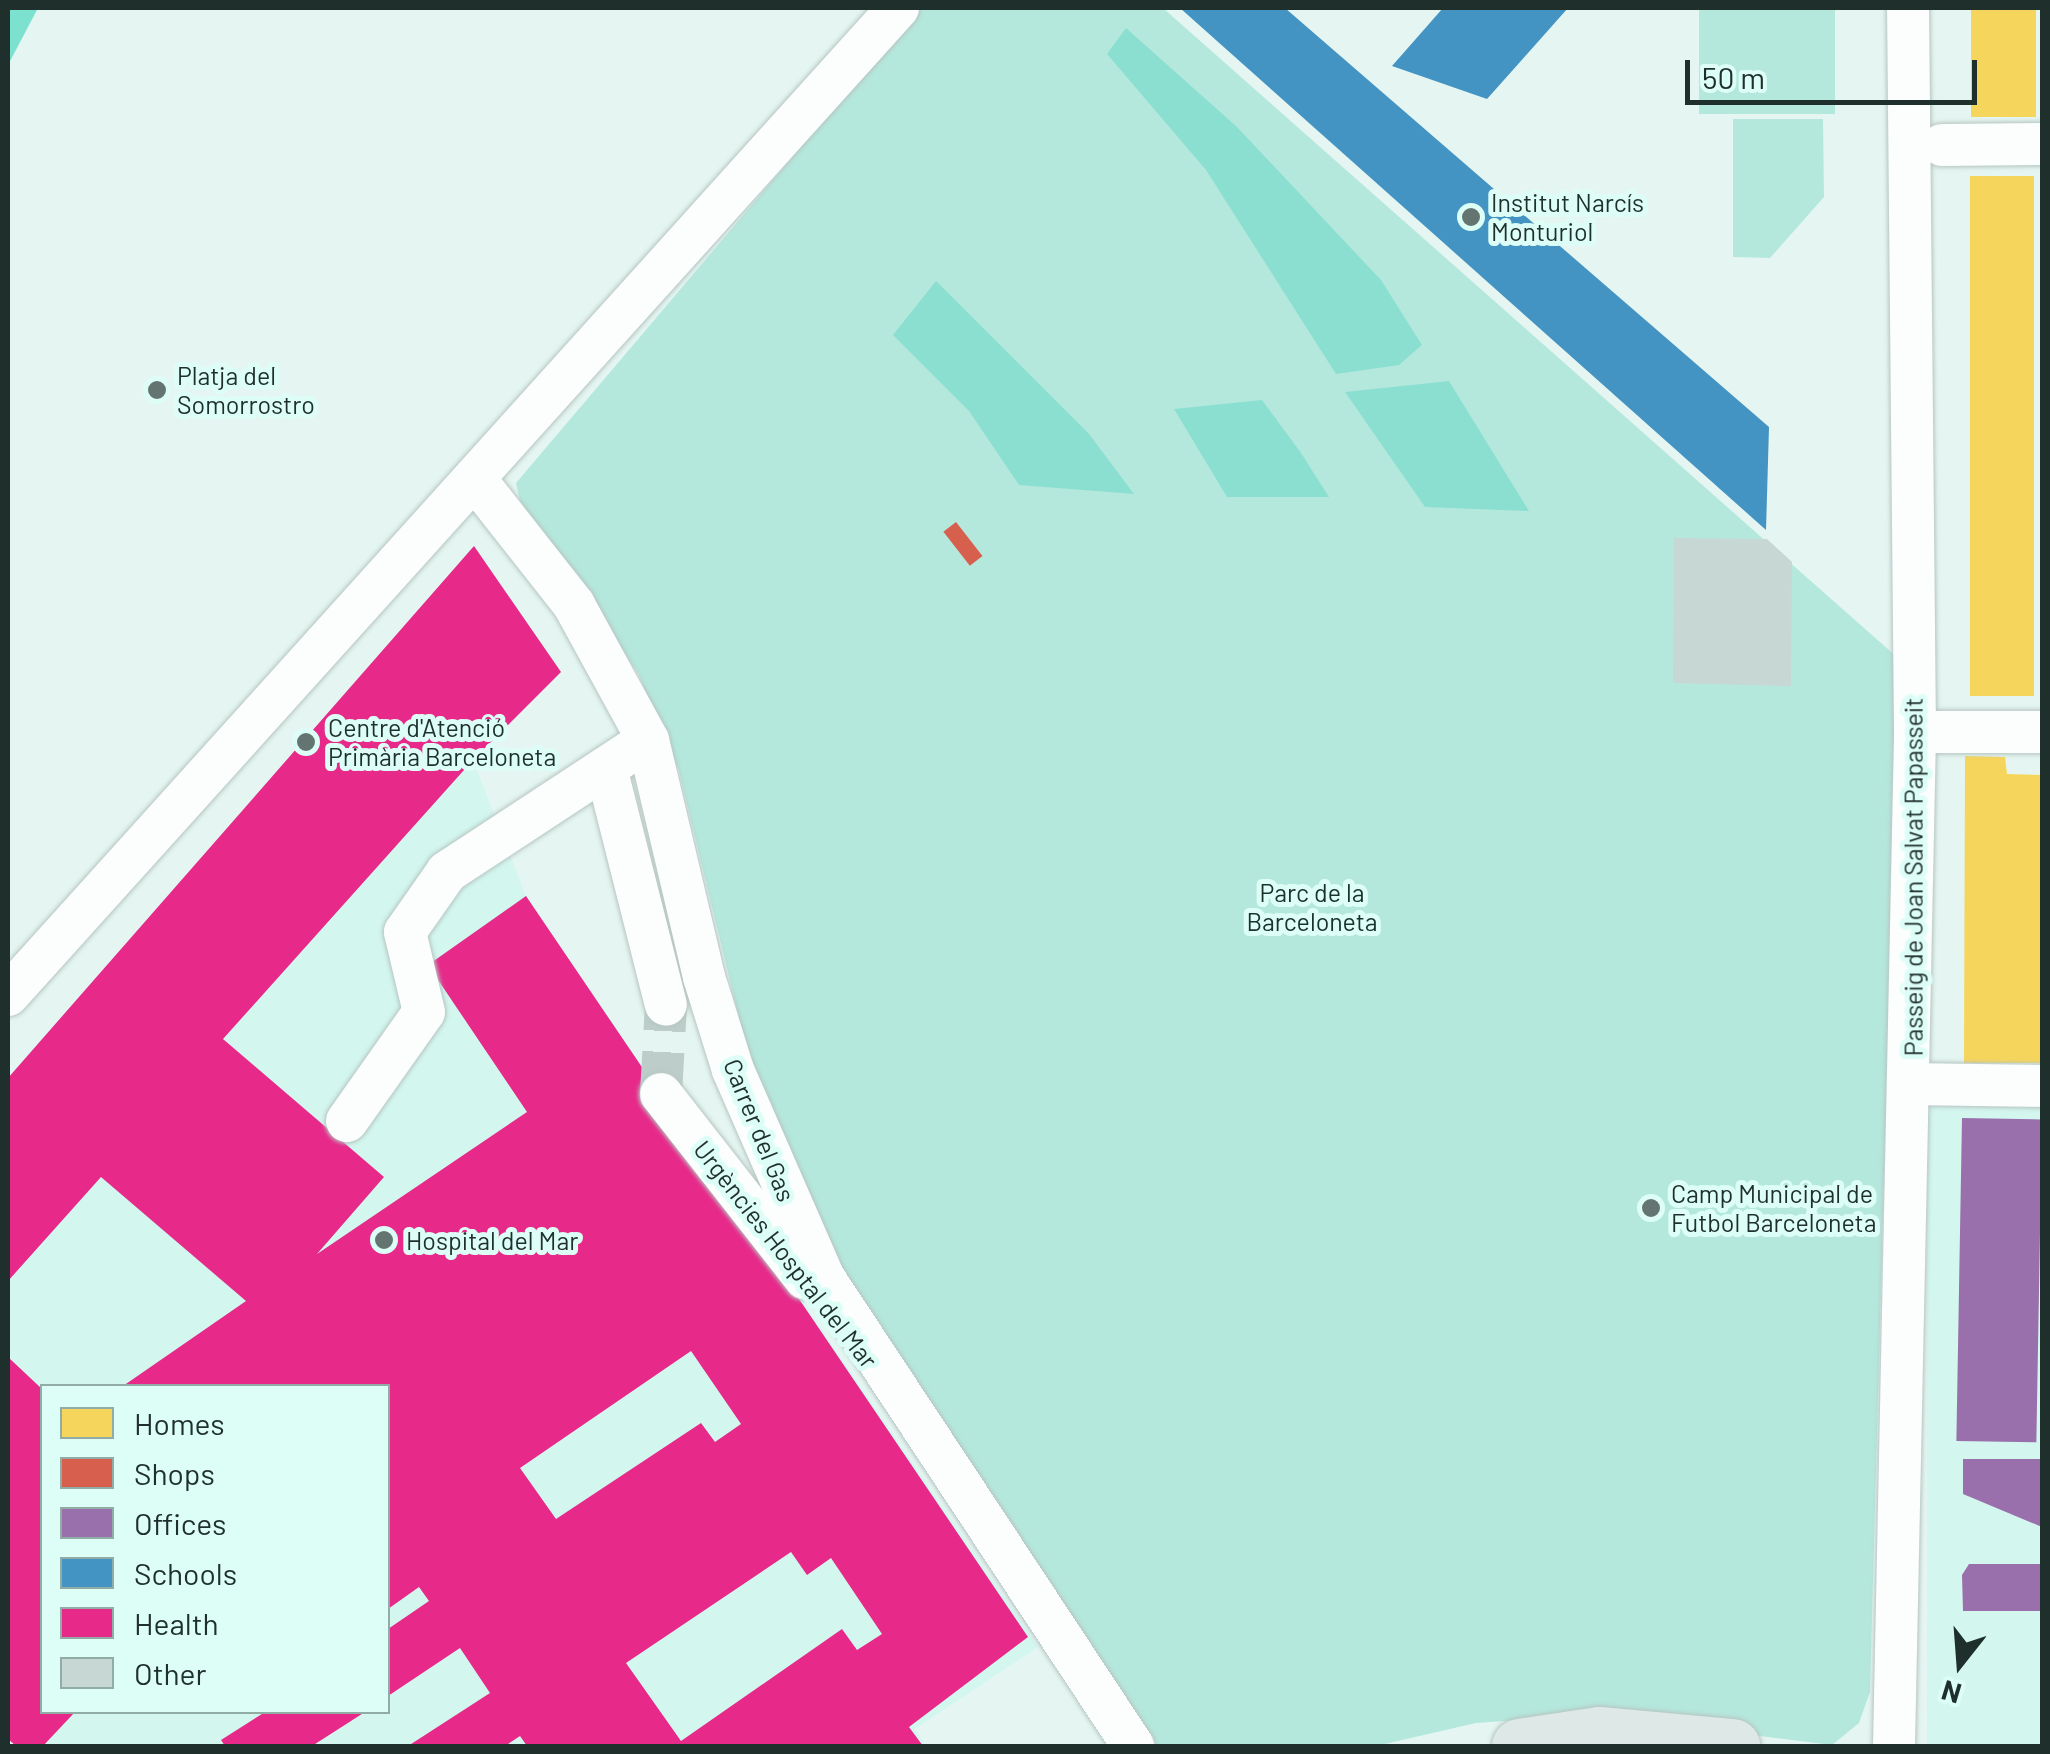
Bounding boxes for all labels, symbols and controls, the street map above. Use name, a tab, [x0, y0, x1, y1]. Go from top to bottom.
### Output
scale bar	[1690, 40, 1982, 102]
text: 50 m	[1702, 59, 1765, 95]
place label: Institut Narcís Monturiol	[1491, 188, 1644, 247]
marker: Institut Narcís Monturiol	[1460, 206, 1482, 228]
place label: Platja del Somorrostro	[177, 361, 315, 420]
marker: Platja del Somorrostro	[146, 379, 168, 401]
street label: Passeig de Joan Salvat Papasseit	[1898, 698, 1928, 1056]
place label: Centre d'Atenció Primària Barceloneta	[328, 713, 556, 772]
marker: Centre d'Atenció Primària Barceloneta	[293, 729, 319, 755]
park label: Parc de la Barceloneta	[1246, 878, 1378, 937]
street label: Carrer del Gas	[718, 1054, 802, 1206]
street label: Urgències Hosptal del Mar	[688, 1134, 884, 1374]
place label: Camp Municipal de Futbol Barceloneta	[1671, 1179, 1876, 1238]
marker: Camp Municipal de Futbol Barceloneta	[1640, 1197, 1662, 1219]
place label: Hospital del Mar	[406, 1225, 578, 1255]
marker: Hospital del Mar	[371, 1227, 397, 1253]
legend	[40, 1384, 390, 1714]
text: Homes	[134, 1405, 225, 1441]
text: Shops	[134, 1455, 215, 1491]
text: Offices	[134, 1505, 227, 1541]
text: Schools	[134, 1555, 237, 1591]
text: Health	[134, 1605, 219, 1641]
north arrow	[1910, 1614, 2010, 1714]
text: Other	[134, 1655, 206, 1691]
text: N	[1937, 1674, 1965, 1712]

